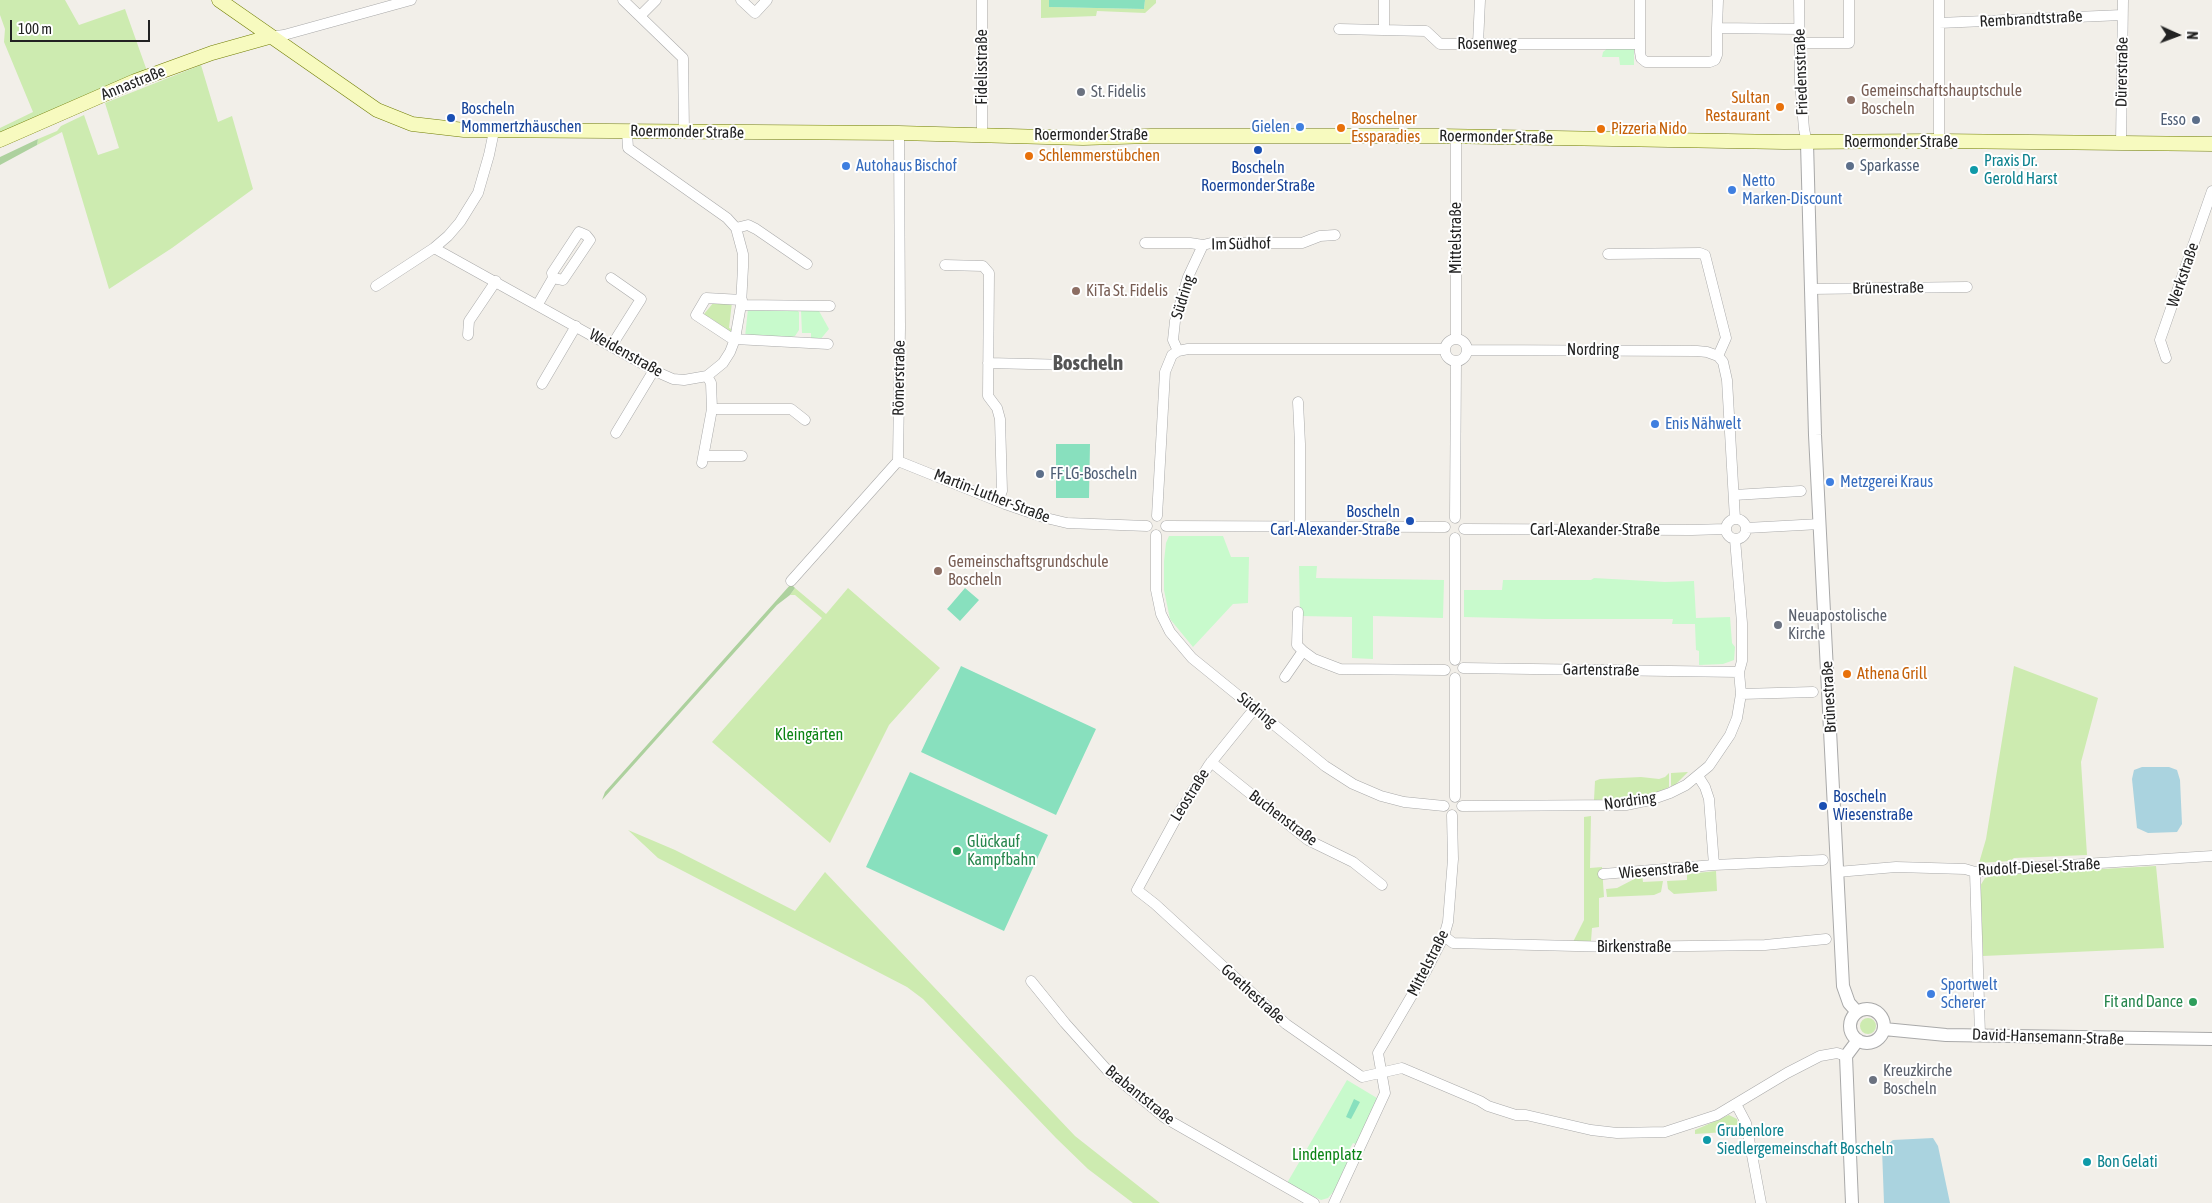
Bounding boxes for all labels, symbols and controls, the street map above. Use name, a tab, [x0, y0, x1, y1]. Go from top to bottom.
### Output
street label: Rembrandtstraße	[1979, 7, 2083, 31]
scale bar	[12, 10, 152, 42]
north arrow	[2152, 10, 2202, 60]
text: 100 m	[18, 20, 52, 37]
street label: Friedensstraße	[1790, 28, 1812, 116]
street label: Fidelisstraße	[972, 29, 992, 105]
text: N	[2184, 31, 2200, 40]
street label: Rosenweg	[1457, 34, 1517, 54]
street label: Dürerstraße	[2112, 37, 2132, 107]
street label: Annastraße	[98, 61, 168, 105]
place label: Gemeinschaftshauptschule Boscheln	[1861, 81, 2022, 119]
place label: St. Fidelis	[1091, 82, 1146, 102]
marker: St. Fidelis	[1075, 86, 1087, 98]
place label: Sultan Restaurant	[1705, 88, 1770, 126]
marker: Gemeinschaftshauptschule Boscheln	[1845, 94, 1857, 106]
place label: Boscheln Mommertzhäuschen	[461, 99, 582, 137]
marker: Sultan Restaurant	[1774, 101, 1786, 113]
place label: Boschelner Essparadies	[1351, 109, 1420, 147]
place label: Esso	[2160, 110, 2186, 130]
marker: Boscheln Mommertzhäuschen	[445, 112, 457, 124]
marker: Esso	[2190, 114, 2202, 126]
place label: Gielen	[1251, 117, 1290, 137]
place label: Pizzeria Nido	[1611, 119, 1687, 139]
street label: Roermonder Straße	[630, 121, 744, 143]
marker: Gielen	[1294, 121, 1306, 133]
marker: Boschelner Essparadies	[1335, 122, 1347, 134]
marker: Pizzeria Nido	[1595, 123, 1607, 135]
street label: Roermonder Straße	[1034, 125, 1148, 145]
street label: Roermonder Straße	[1439, 126, 1553, 148]
street label: Roermonder Straße	[1844, 132, 1958, 152]
marker: Boscheln Roermonder Straße	[1252, 144, 1264, 156]
place label: Schlemmerstübchen	[1039, 146, 1160, 166]
marker: Schlemmerstübchen	[1023, 150, 1035, 162]
place label: Praxis Dr. Gerold Harst	[1984, 151, 2058, 189]
place label: Autohaus Bischof	[856, 156, 957, 176]
place label: Sparkasse	[1860, 156, 1920, 176]
place label: Boscheln Roermonder Straße	[1201, 158, 1315, 196]
marker: Autohaus Bischof	[840, 160, 852, 172]
marker: Sparkasse	[1844, 160, 1856, 172]
marker: Praxis Dr. Gerold Harst	[1968, 164, 1980, 176]
place label: Netto Marken-Discount	[1742, 171, 1842, 209]
marker: Netto Marken-Discount	[1726, 184, 1738, 196]
street label: Mittelstraße	[1446, 202, 1466, 274]
street label: Im Südhof	[1211, 234, 1271, 254]
street label: Werkstraße	[2163, 240, 2203, 310]
street label: Südring	[1167, 273, 1199, 321]
street label: Brünestraße	[1852, 278, 1924, 298]
place label: KiTa St. Fidelis	[1086, 281, 1168, 301]
marker: KiTa St. Fidelis	[1070, 285, 1082, 297]
street label: Weidenstraße	[586, 325, 666, 381]
street label: Römerstraße	[889, 340, 909, 416]
street label: Nordring	[1567, 340, 1619, 360]
district label: Boscheln	[1053, 350, 1123, 376]
place label: Enis Nähwelt	[1665, 414, 1741, 434]
marker: Enis Nähwelt	[1649, 418, 1661, 430]
place label: FF LG-Boscheln	[1050, 464, 1137, 484]
street label: Martin-Luther-Straße	[931, 465, 1053, 527]
marker: FF LG-Boscheln	[1034, 468, 1046, 480]
place label: Metzgerei Kraus	[1840, 472, 1933, 492]
marker: Metzgerei Kraus	[1824, 476, 1836, 488]
place label: Boscheln Carl-Alexander-Straße	[1270, 502, 1400, 540]
marker: Boscheln Carl-Alexander-Straße	[1404, 515, 1416, 527]
street label: Carl-Alexander-Straße	[1530, 520, 1660, 540]
place label: Gemeinschaftsgrundschule Boscheln	[948, 552, 1108, 590]
marker: Gemeinschaftsgrundschule Boscheln	[932, 565, 944, 577]
place label: Neuapostolische Kirche	[1788, 606, 1887, 644]
marker: Neuapostolische Kirche	[1772, 619, 1784, 631]
street label: Gartenstraße	[1562, 660, 1640, 680]
street label: Brünestraße	[1818, 661, 1840, 733]
place label: Athena Grill	[1857, 664, 1927, 684]
marker: Athena Grill	[1841, 668, 1853, 680]
street label: Südring	[1233, 688, 1281, 732]
park label: Kleingärten	[775, 725, 843, 745]
street label: Leostraße	[1167, 765, 1213, 825]
street label: Buchenstraße	[1245, 786, 1321, 850]
place label: Boscheln Wiesenstraße	[1833, 787, 1913, 825]
street label: Nordring	[1603, 788, 1657, 814]
marker: Boscheln Wiesenstraße	[1817, 800, 1829, 812]
place label: Glückauf Kampfbahn	[967, 832, 1036, 870]
marker: Glückauf Kampfbahn	[951, 845, 963, 857]
street label: Rudolf-Diesel-Straße	[1977, 854, 2101, 880]
street label: Wiesenstraße	[1618, 857, 1700, 883]
street label: Mittelstraße	[1403, 927, 1453, 999]
street label: Birkenstraße	[1597, 937, 1671, 957]
street label: Goethestraße	[1217, 960, 1289, 1028]
place label: Sportwelt Scherer	[1941, 975, 1997, 1013]
marker: Sportwelt Scherer	[1925, 988, 1937, 1000]
place label: Fit and Dance	[2104, 992, 2183, 1012]
marker: Fit and Dance	[2187, 996, 2199, 1008]
street label: David-Hansemann-Straße	[1972, 1025, 2124, 1049]
street label: Brabantstraße	[1101, 1061, 1179, 1129]
place label: Kreuzkirche Boscheln	[1883, 1061, 1952, 1099]
marker: Kreuzkirche Boscheln	[1867, 1074, 1879, 1086]
place label: Grubenlore Siedlergemeinschaft Boscheln	[1717, 1121, 1893, 1159]
marker: Grubenlore Siedlergemeinschaft Boscheln	[1701, 1134, 1713, 1146]
park label: Lindenplatz	[1292, 1145, 1362, 1165]
place label: Bon Gelati	[2097, 1152, 2158, 1172]
marker: Bon Gelati	[2081, 1156, 2093, 1168]

